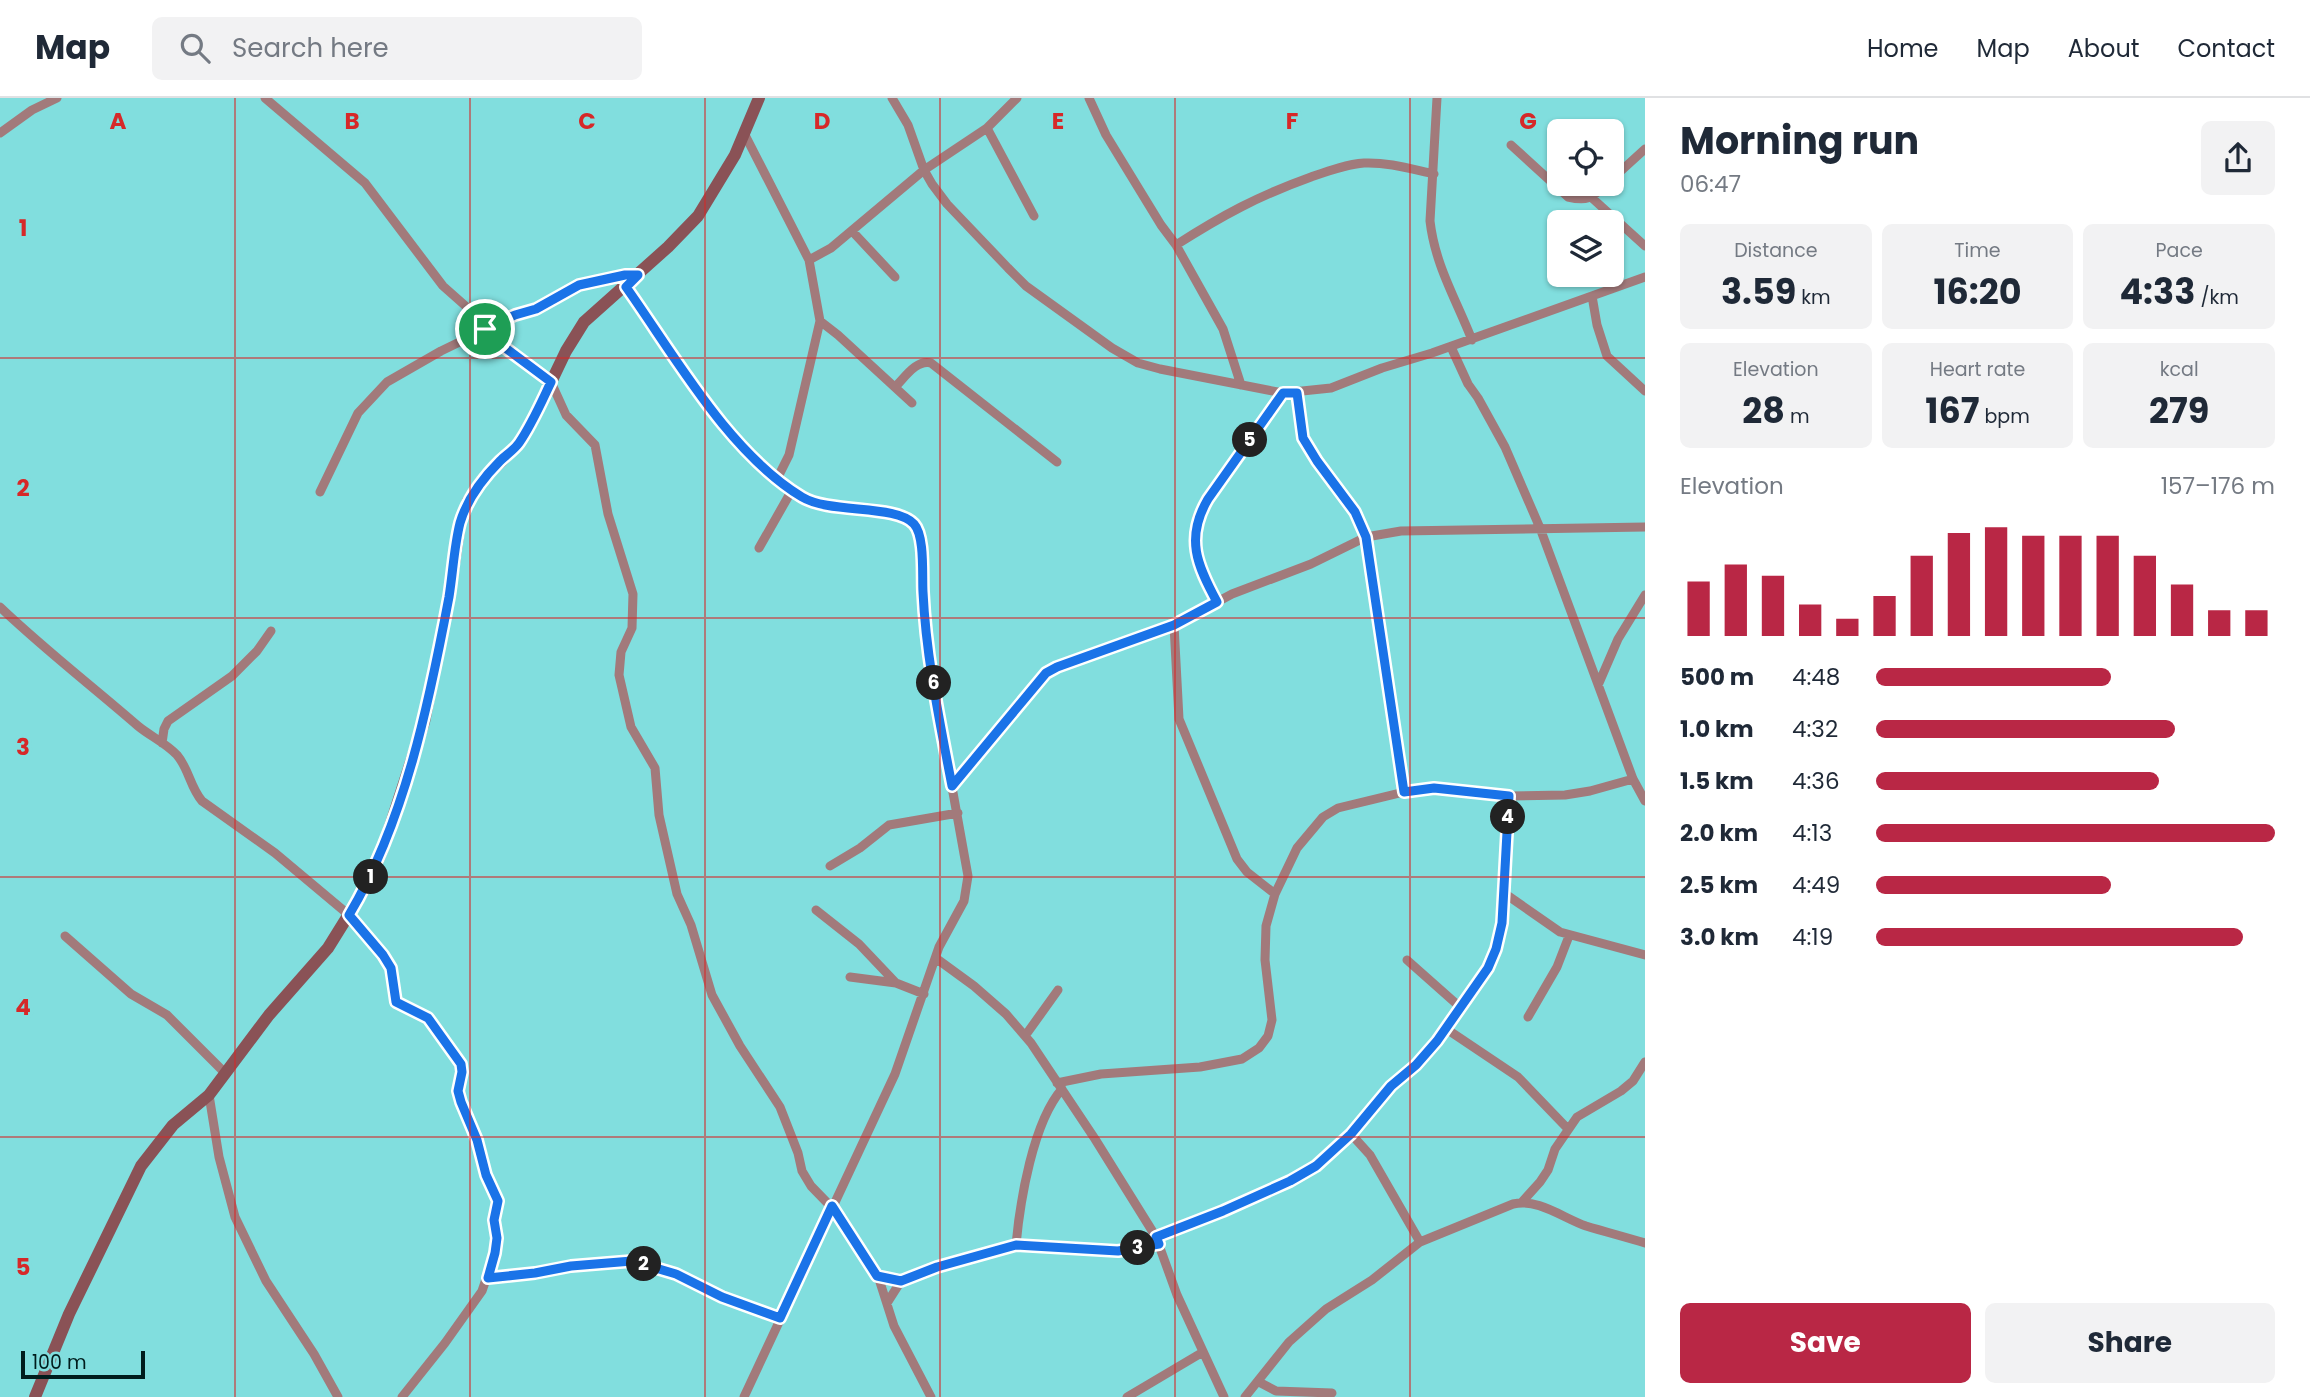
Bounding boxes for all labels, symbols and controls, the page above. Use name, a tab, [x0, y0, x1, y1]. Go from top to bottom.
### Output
search box	[152, 17, 642, 80]
text: Map	[35, 24, 110, 71]
icon: search	[176, 29, 214, 67]
text: Search here	[232, 30, 389, 66]
text: Home	[1867, 32, 1939, 65]
text: Map	[1977, 32, 2030, 65]
text: About	[2068, 32, 2139, 65]
text: Contact	[2177, 32, 2275, 65]
text: A	[110, 105, 127, 137]
text: B	[344, 105, 360, 137]
text: C	[578, 105, 596, 137]
text: D	[814, 105, 830, 137]
text: E	[1052, 105, 1064, 137]
text: F	[1286, 105, 1298, 137]
text: G	[1519, 105, 1537, 137]
text: Morning run	[1680, 114, 1919, 167]
map controls	[1547, 119, 1624, 287]
button: locate	[1547, 119, 1624, 196]
button: share	[2201, 121, 2275, 195]
text: 06:47	[1680, 168, 1741, 200]
button: layers	[1547, 210, 1624, 287]
text: 1	[19, 212, 27, 244]
text: Distance	[1734, 237, 1817, 264]
text: Time	[1954, 237, 2001, 264]
text: Pace	[2156, 237, 2203, 264]
text: 3.59	[1721, 267, 1796, 316]
text: 16:20	[1933, 267, 2022, 316]
text: 4:33	[2119, 267, 2195, 316]
text: km	[1796, 284, 1831, 311]
text: /km	[2195, 284, 2239, 311]
pin	[455, 299, 515, 359]
icon: arrive	[466, 310, 504, 348]
text: Elevation	[1733, 356, 1819, 383]
text: Heart rate	[1930, 356, 2025, 383]
text: kcal	[2160, 356, 2199, 383]
text: 28	[1742, 386, 1785, 435]
text: 167	[1925, 386, 1979, 435]
text: 279	[2149, 386, 2209, 435]
text: m	[1785, 403, 1809, 430]
text: bpm	[1979, 403, 2030, 430]
pin: 5	[1232, 422, 1268, 458]
text: 5	[1243, 426, 1256, 453]
text: Elevation	[1680, 470, 1784, 502]
text: 157–176 m	[2161, 470, 2275, 502]
text: 2	[16, 472, 30, 504]
text: 500 m	[1680, 661, 1754, 693]
text: 4:48	[1792, 661, 1840, 693]
pin: 6	[916, 666, 951, 700]
text: 6	[927, 669, 940, 696]
text: 1.0 km	[1680, 713, 1754, 745]
text: 4:32	[1792, 713, 1838, 745]
text: 3	[16, 731, 30, 763]
text: 1.5 km	[1680, 765, 1754, 797]
text: 4:36	[1792, 765, 1840, 797]
pin: 4	[1490, 800, 1526, 834]
text: 4	[1501, 803, 1514, 830]
text: 2.0 km	[1680, 817, 1758, 849]
text: 4:13	[1792, 817, 1832, 849]
pin: 1	[354, 860, 388, 894]
text: 1	[367, 863, 374, 890]
text: 2.5 km	[1680, 869, 1758, 901]
text: 4:49	[1792, 869, 1840, 901]
text: 3.0 km	[1680, 921, 1759, 953]
text: 4:19	[1792, 921, 1833, 953]
text: 4	[15, 991, 31, 1023]
pin: 3	[1120, 1230, 1156, 1266]
text: 3	[1132, 1234, 1143, 1261]
pin: 2	[626, 1246, 662, 1282]
text: 2	[638, 1250, 649, 1277]
text: 5	[16, 1251, 30, 1283]
button: Save	[1680, 1303, 1971, 1383]
button: Share	[1985, 1303, 2275, 1383]
scale bar	[21, 1348, 145, 1380]
text: 100 m	[32, 1349, 87, 1376]

